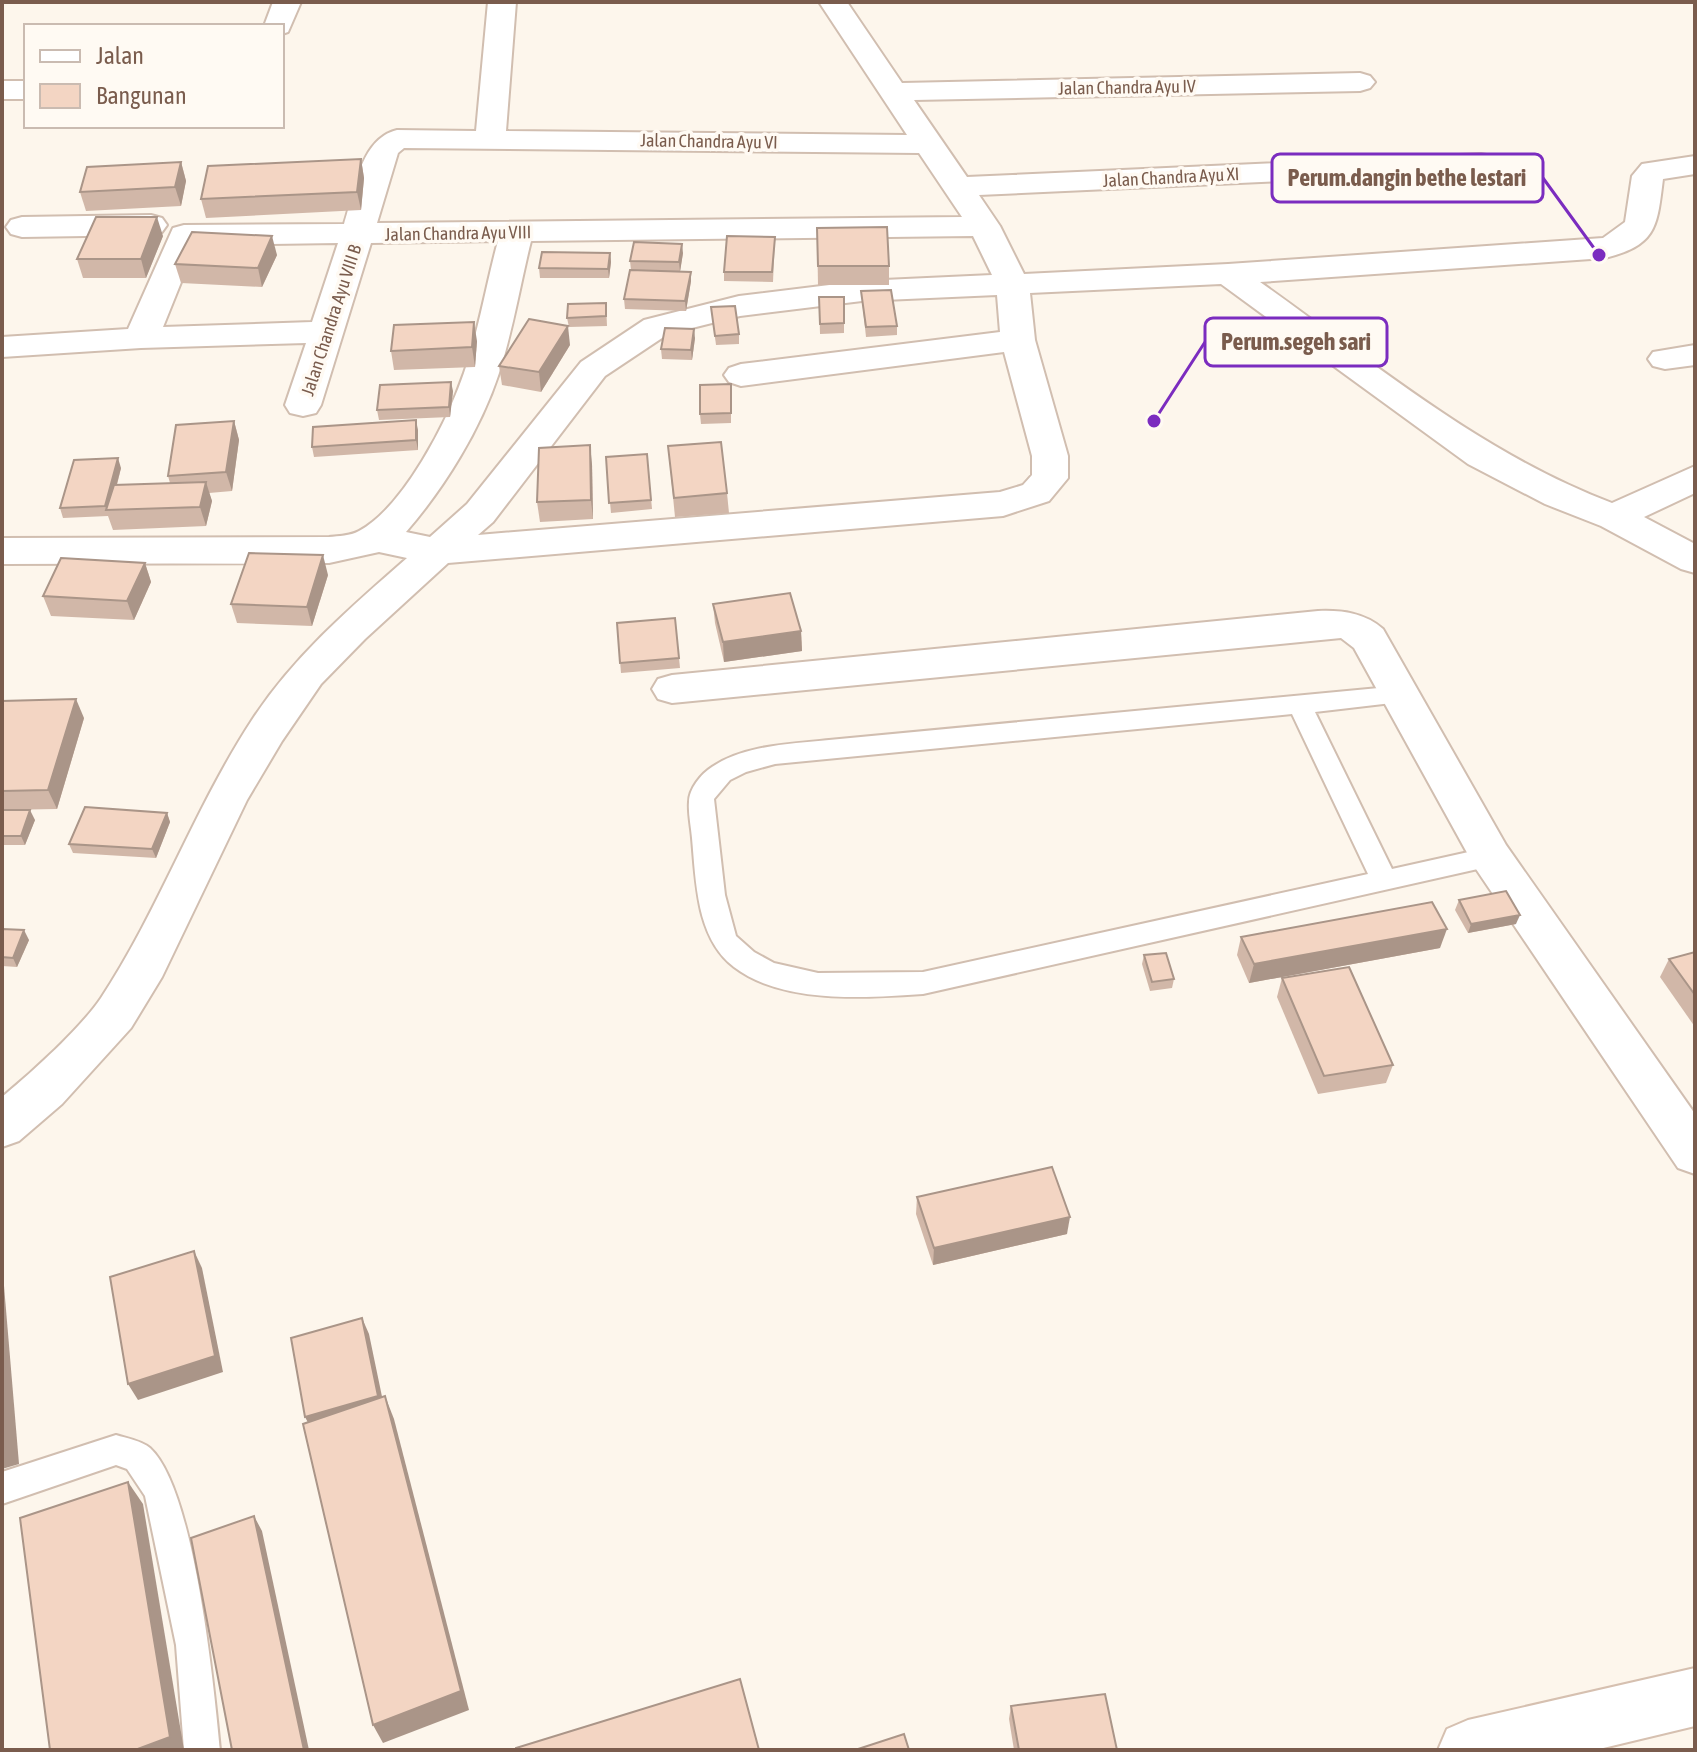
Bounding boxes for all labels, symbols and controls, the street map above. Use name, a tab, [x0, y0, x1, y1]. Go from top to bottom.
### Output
legend	[24, 24, 284, 128]
text: Jalan	[96, 42, 144, 69]
street label: Jalan Chandra Ayu IV	[1058, 75, 1196, 99]
text: Bangunan	[96, 82, 187, 109]
street label: Jalan Chandra Ayu VI	[640, 129, 778, 153]
callout: Perum.dangin bethe lestari	[1272, 154, 1543, 202]
street label: Jalan Chandra Ayu XI	[1102, 163, 1240, 191]
text: Perum.dangin bethe lestari	[1288, 164, 1526, 191]
street label: Jalan Chandra Ayu VIII	[384, 221, 532, 245]
street label: Jalan Chandra Ayu VIII B	[297, 241, 365, 398]
callout: Perum.segeh sari	[1205, 318, 1387, 366]
text: Perum.segeh sari	[1221, 328, 1371, 355]

